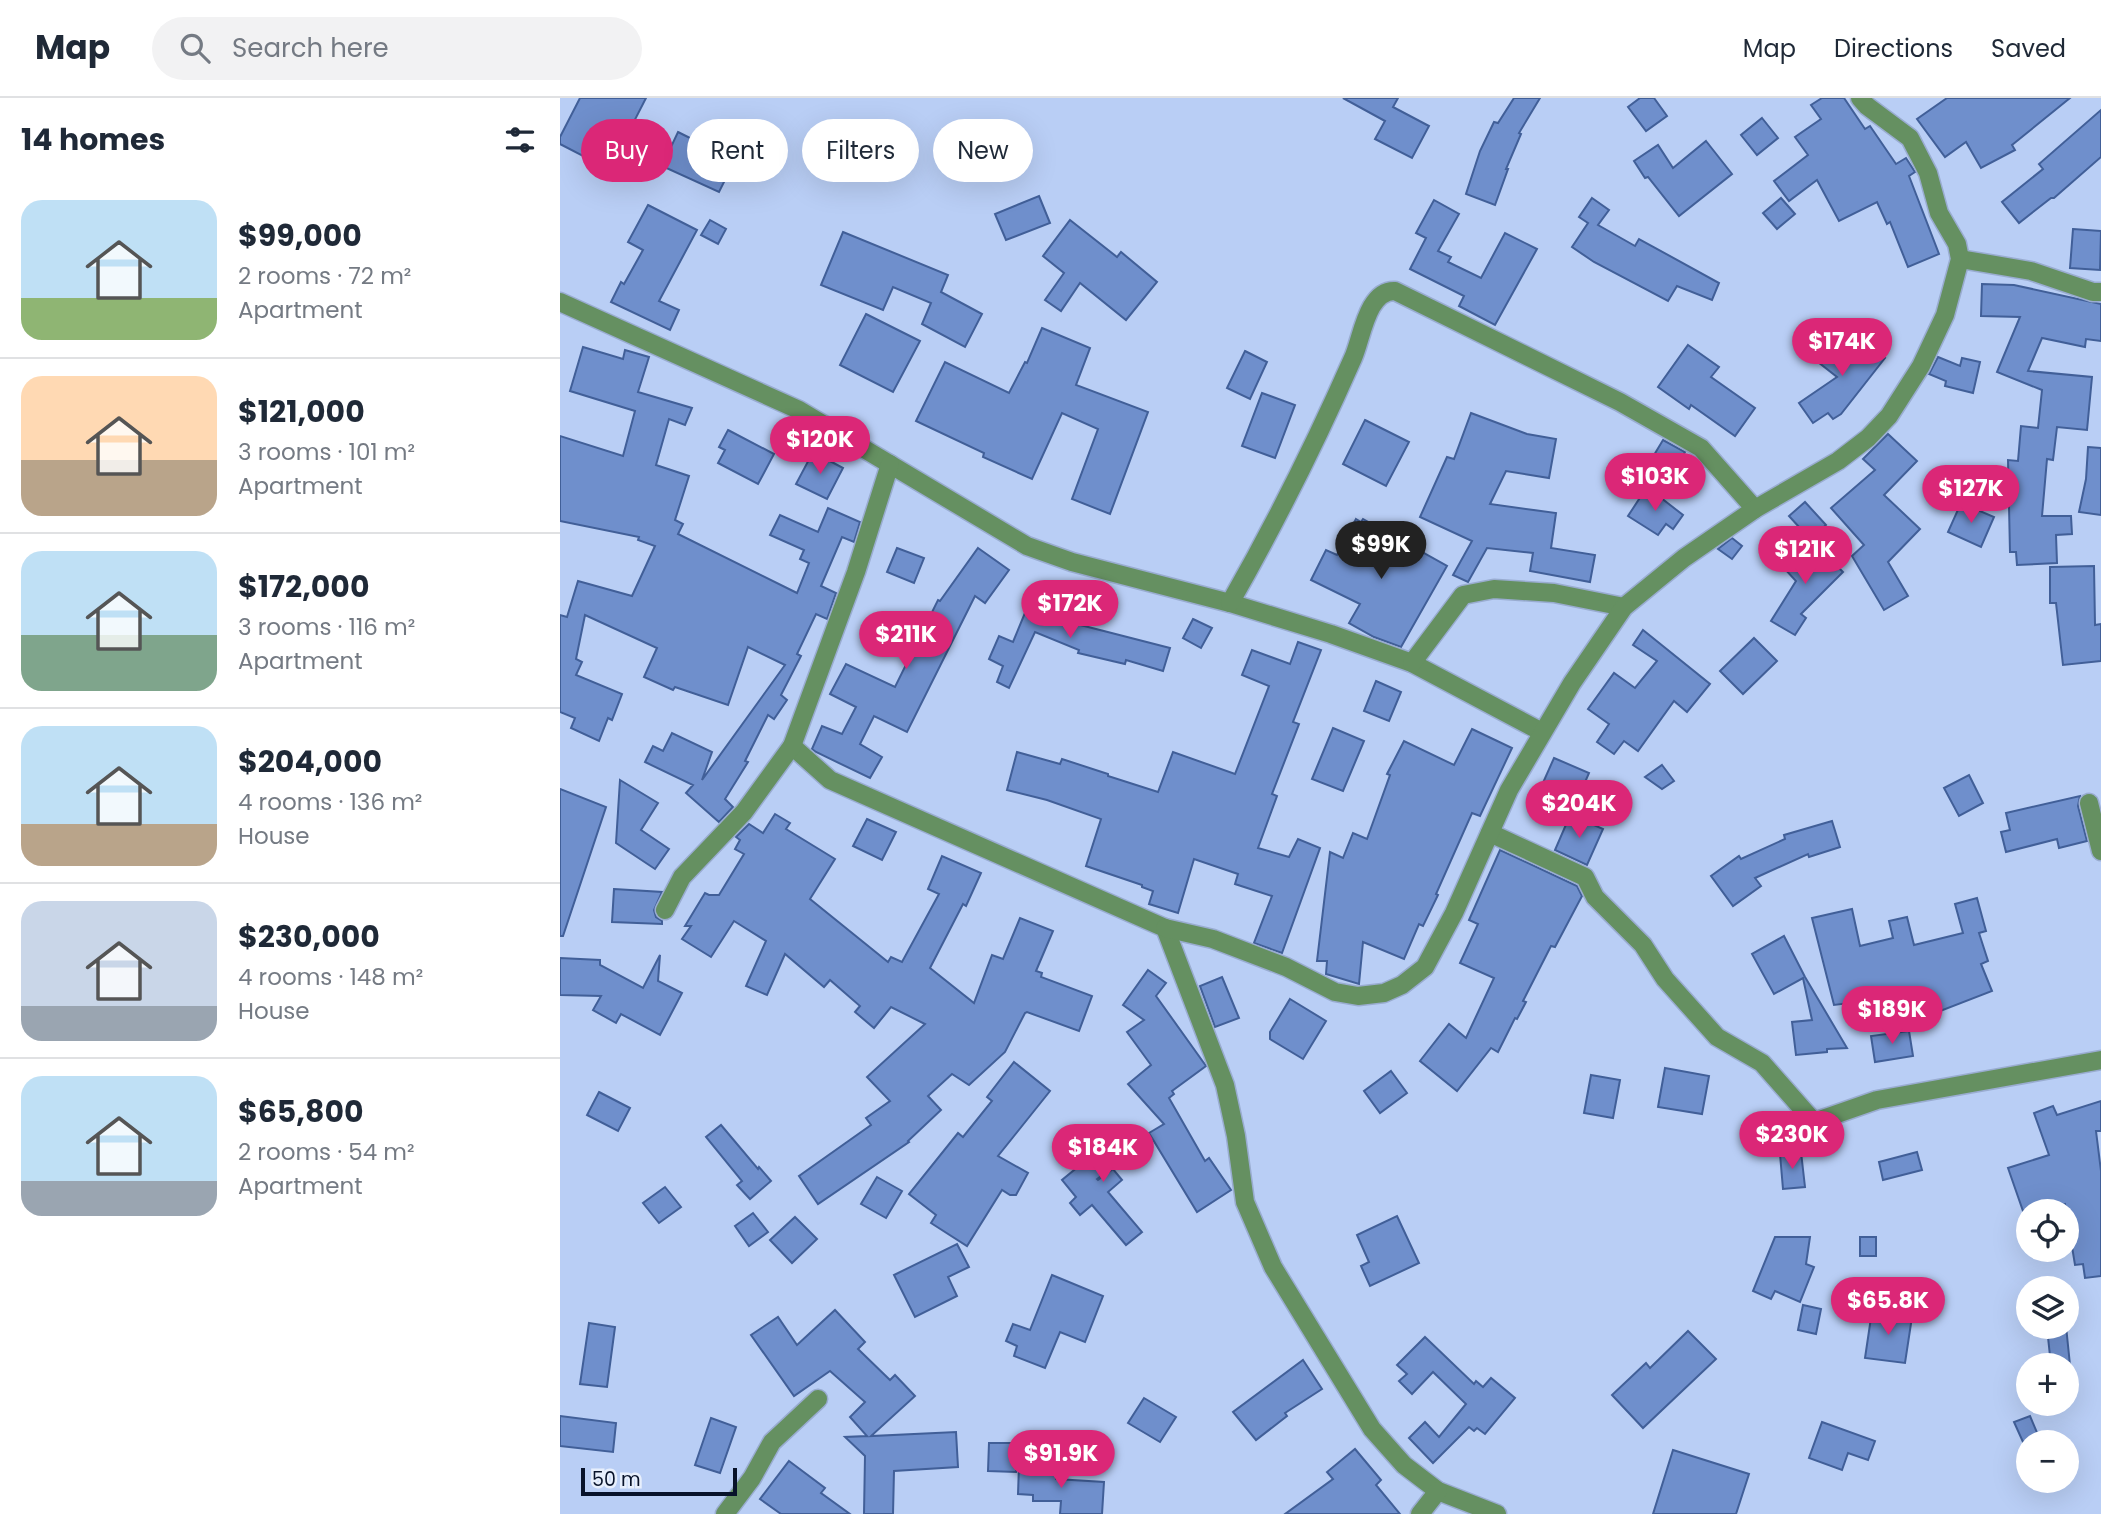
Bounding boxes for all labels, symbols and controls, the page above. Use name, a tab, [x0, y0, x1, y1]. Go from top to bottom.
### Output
search box	[152, 17, 642, 80]
text: Map	[35, 24, 110, 71]
icon: search	[176, 29, 214, 67]
text: Search here	[232, 30, 389, 66]
text: Map	[1743, 32, 1796, 65]
text: Directions	[1834, 32, 1953, 65]
text: Saved	[1991, 32, 2066, 65]
text: 14 homes	[21, 118, 165, 161]
chip: Buy	[581, 119, 673, 182]
chip: Rent	[687, 119, 788, 182]
chip: Filters	[802, 119, 919, 182]
chip: New	[933, 119, 1033, 182]
icon: filters	[501, 121, 539, 159]
text: $99,000	[238, 214, 362, 257]
icon: home	[77, 228, 161, 312]
text: 2 rooms · 72 m²	[238, 260, 411, 292]
text: Apartment	[238, 294, 363, 326]
pin: $174K	[1793, 318, 1891, 378]
text: $174K	[1808, 325, 1876, 357]
text: $121,000	[238, 390, 365, 433]
icon: home	[77, 404, 161, 488]
pin: $120K	[771, 416, 869, 476]
text: $120K	[786, 423, 854, 455]
text: 3 rooms · 101 m²	[238, 436, 415, 468]
pin: $103K	[1606, 454, 1704, 513]
text: $103K	[1621, 460, 1689, 492]
pin: $127K	[1922, 466, 2020, 525]
text: Apartment	[238, 470, 363, 502]
text: $127K	[1938, 472, 2004, 504]
pin: $99K	[1340, 522, 1422, 581]
pin: $121K	[1756, 526, 1854, 586]
text: $99K	[1351, 528, 1411, 560]
text: $121K	[1774, 533, 1836, 565]
text: $172,000	[238, 565, 370, 608]
icon: home	[77, 579, 161, 663]
pin: $172K	[1021, 580, 1119, 640]
text: $172K	[1037, 587, 1103, 619]
text: 3 rooms · 116 m²	[238, 611, 415, 643]
pin: $211K	[857, 612, 955, 671]
text: $211K	[875, 618, 937, 650]
text: Apartment	[238, 645, 363, 677]
text: $204,000	[238, 740, 382, 783]
icon: home	[77, 754, 161, 838]
pin: $204K	[1530, 780, 1628, 840]
text: 4 rooms · 136 m²	[238, 786, 422, 818]
text: $204K	[1542, 787, 1616, 819]
text: House	[238, 820, 310, 852]
text: $230,000	[238, 915, 380, 958]
icon: home	[77, 929, 161, 1013]
text: 4 rooms · 148 m²	[238, 961, 423, 993]
pin: $189K	[1843, 986, 1941, 1046]
text: $189K	[1858, 993, 1926, 1025]
text: House	[238, 995, 310, 1027]
text: $65,800	[238, 1090, 364, 1133]
icon: home	[77, 1104, 161, 1188]
pin: $230K	[1743, 1112, 1841, 1171]
text: $230K	[1755, 1118, 1829, 1150]
pin: $184K	[1054, 1124, 1152, 1184]
text: $184K	[1068, 1131, 1138, 1163]
text: 2 rooms · 54 m²	[238, 1136, 415, 1168]
text: Apartment	[238, 1170, 363, 1202]
map controls	[2016, 1199, 2079, 1493]
button: locate	[2016, 1199, 2079, 1262]
button: layers	[2016, 1276, 2079, 1339]
pin: $65.8K	[1831, 1278, 1945, 1337]
text: $65.8K	[1847, 1284, 1929, 1316]
button: +	[2016, 1353, 2079, 1416]
pin: $91.9K	[1004, 1430, 1118, 1490]
button: −	[2016, 1430, 2079, 1493]
text: $91.9K	[1024, 1437, 1098, 1469]
scale bar	[581, 1465, 737, 1497]
text: 50 m	[592, 1466, 641, 1493]

